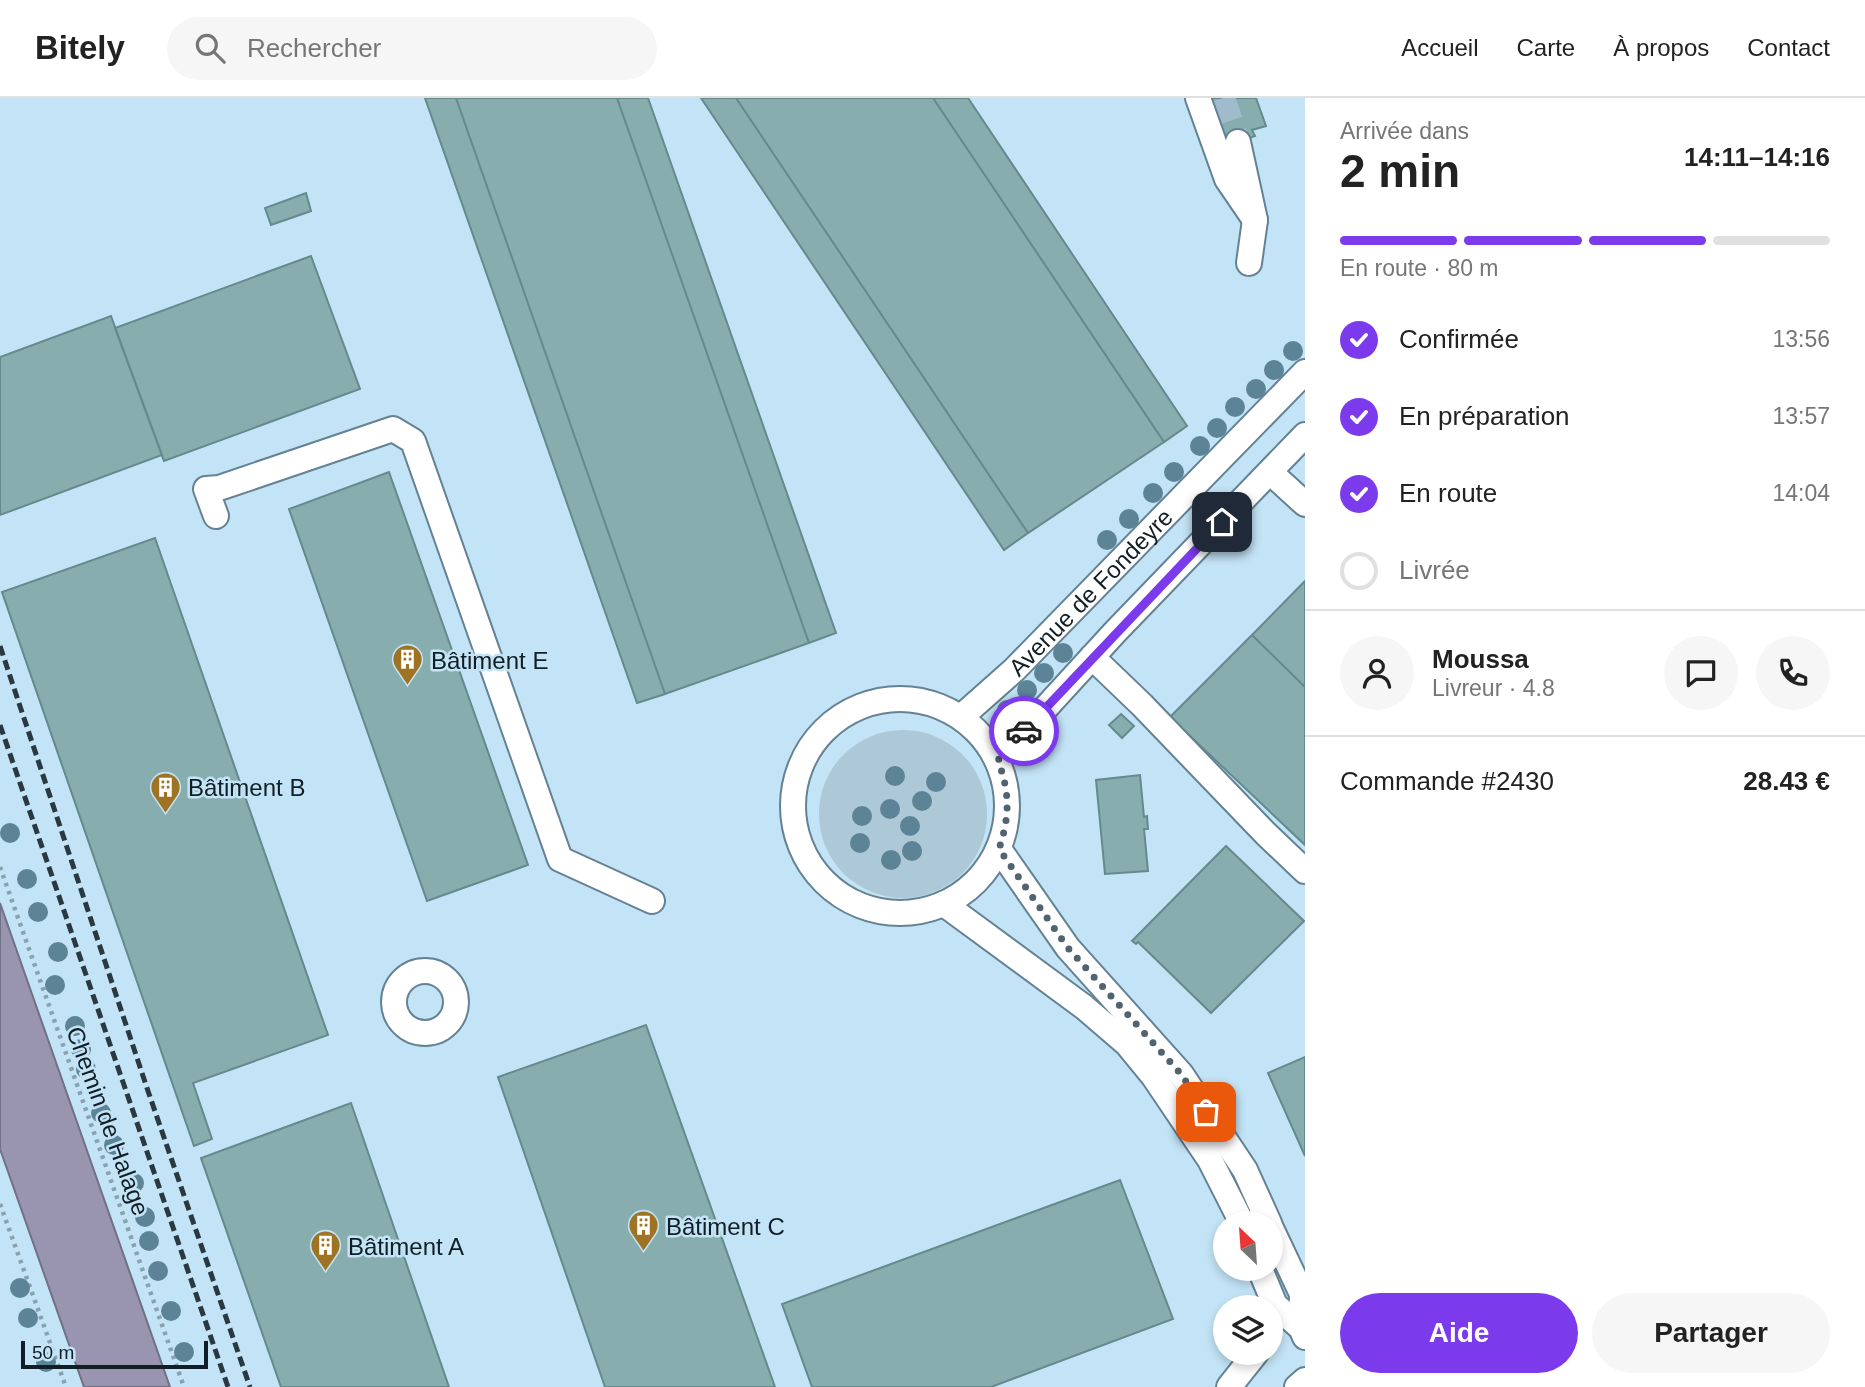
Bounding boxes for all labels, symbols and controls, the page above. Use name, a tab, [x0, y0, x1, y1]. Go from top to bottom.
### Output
search box	[167, 17, 657, 80]
text: Bitely	[35, 29, 125, 66]
icon: search	[191, 29, 229, 67]
text: Rechercher	[247, 33, 381, 63]
text: Accueil	[1401, 34, 1479, 61]
text: Carte	[1517, 34, 1575, 61]
text: À propos	[1613, 34, 1709, 61]
text: Contact	[1747, 34, 1830, 61]
text: Arrivée dans	[1340, 118, 1469, 144]
text: 14:11–14:16	[1684, 142, 1830, 172]
text: 2 min	[1340, 145, 1460, 197]
text: En route · 80 m	[1340, 255, 1499, 281]
icon: check	[1340, 321, 1378, 359]
text: Confirmée	[1399, 324, 1519, 354]
text: 13:56	[1772, 326, 1830, 352]
icon: check	[1340, 398, 1378, 436]
text: En préparation	[1399, 401, 1570, 431]
text: 13:57	[1772, 403, 1830, 429]
icon: check	[1340, 475, 1378, 513]
text: En route	[1399, 478, 1497, 508]
text: 14:04	[1772, 480, 1830, 506]
pin	[1192, 492, 1252, 552]
street label: Avenue de Fondeyre	[1003, 503, 1178, 681]
icon: home	[1203, 503, 1241, 541]
text: Livrée	[1399, 555, 1470, 585]
button: person	[1340, 636, 1414, 710]
button: chat	[1664, 636, 1738, 710]
button: phone	[1756, 636, 1830, 710]
building icon: Bâtiment E	[391, 643, 425, 687]
text: Moussa	[1432, 644, 1529, 674]
place label: Bâtiment E	[431, 647, 548, 674]
text: Livreur · 4.8	[1432, 675, 1555, 701]
courier	[989, 696, 1059, 766]
icon: car	[1005, 712, 1043, 750]
text: Commande #2430	[1340, 766, 1554, 796]
text: 28.43 €	[1743, 766, 1830, 796]
building icon: Bâtiment B	[148, 770, 182, 814]
place label: Bâtiment B	[188, 774, 305, 801]
street label: Chemin de Halage	[61, 1023, 155, 1219]
pin	[1176, 1082, 1236, 1142]
icon: bag	[1187, 1093, 1225, 1131]
building icon: Bâtiment C	[626, 1209, 660, 1253]
north arrow	[1213, 1211, 1283, 1281]
map controls	[1213, 1211, 1283, 1365]
place label: Bâtiment C	[666, 1213, 785, 1240]
building icon: Bâtiment A	[308, 1229, 342, 1273]
place label: Bâtiment A	[348, 1233, 464, 1260]
button: Aide	[1340, 1293, 1578, 1373]
button: Partager	[1592, 1293, 1830, 1373]
button: layers	[1213, 1295, 1283, 1365]
scale bar	[21, 1338, 208, 1370]
text: 50 m	[32, 1342, 74, 1363]

